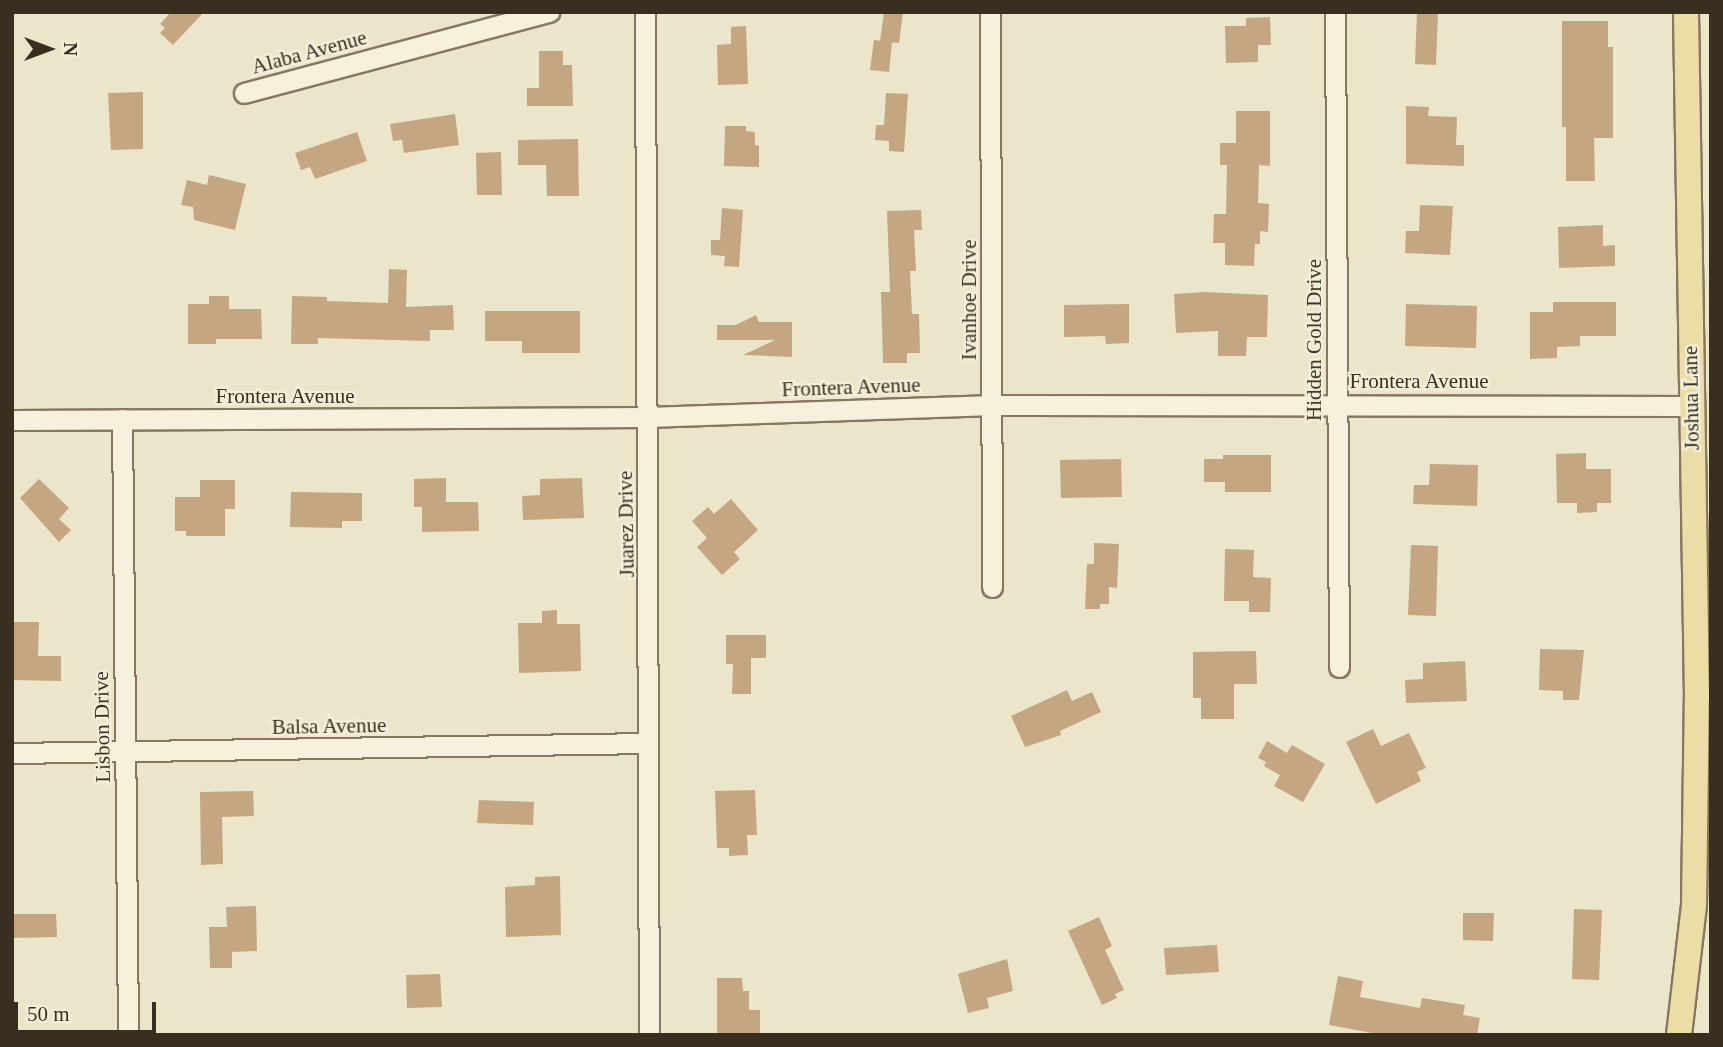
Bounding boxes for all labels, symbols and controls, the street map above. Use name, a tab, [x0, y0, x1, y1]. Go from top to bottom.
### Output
north arrow	[14, 14, 84, 84]
street label: Alaba Avenue	[248, 24, 370, 80]
text: N	[60, 42, 81, 56]
street label: Ivanhoe Drive	[956, 240, 982, 360]
street label: Hidden Gold Drive	[1301, 259, 1327, 421]
street label: Joshua Lane	[1677, 346, 1705, 450]
street label: Frontera Avenue	[1349, 368, 1489, 394]
street label: Frontera Avenue	[781, 372, 921, 402]
street label: Frontera Avenue	[215, 383, 355, 409]
street label: Juarez Drive	[612, 470, 640, 578]
street label: Lisbon Drive	[88, 671, 116, 783]
street label: Balsa Avenue	[271, 712, 387, 740]
scale bar	[18, 988, 159, 1032]
text: 50 m	[27, 1002, 70, 1026]

